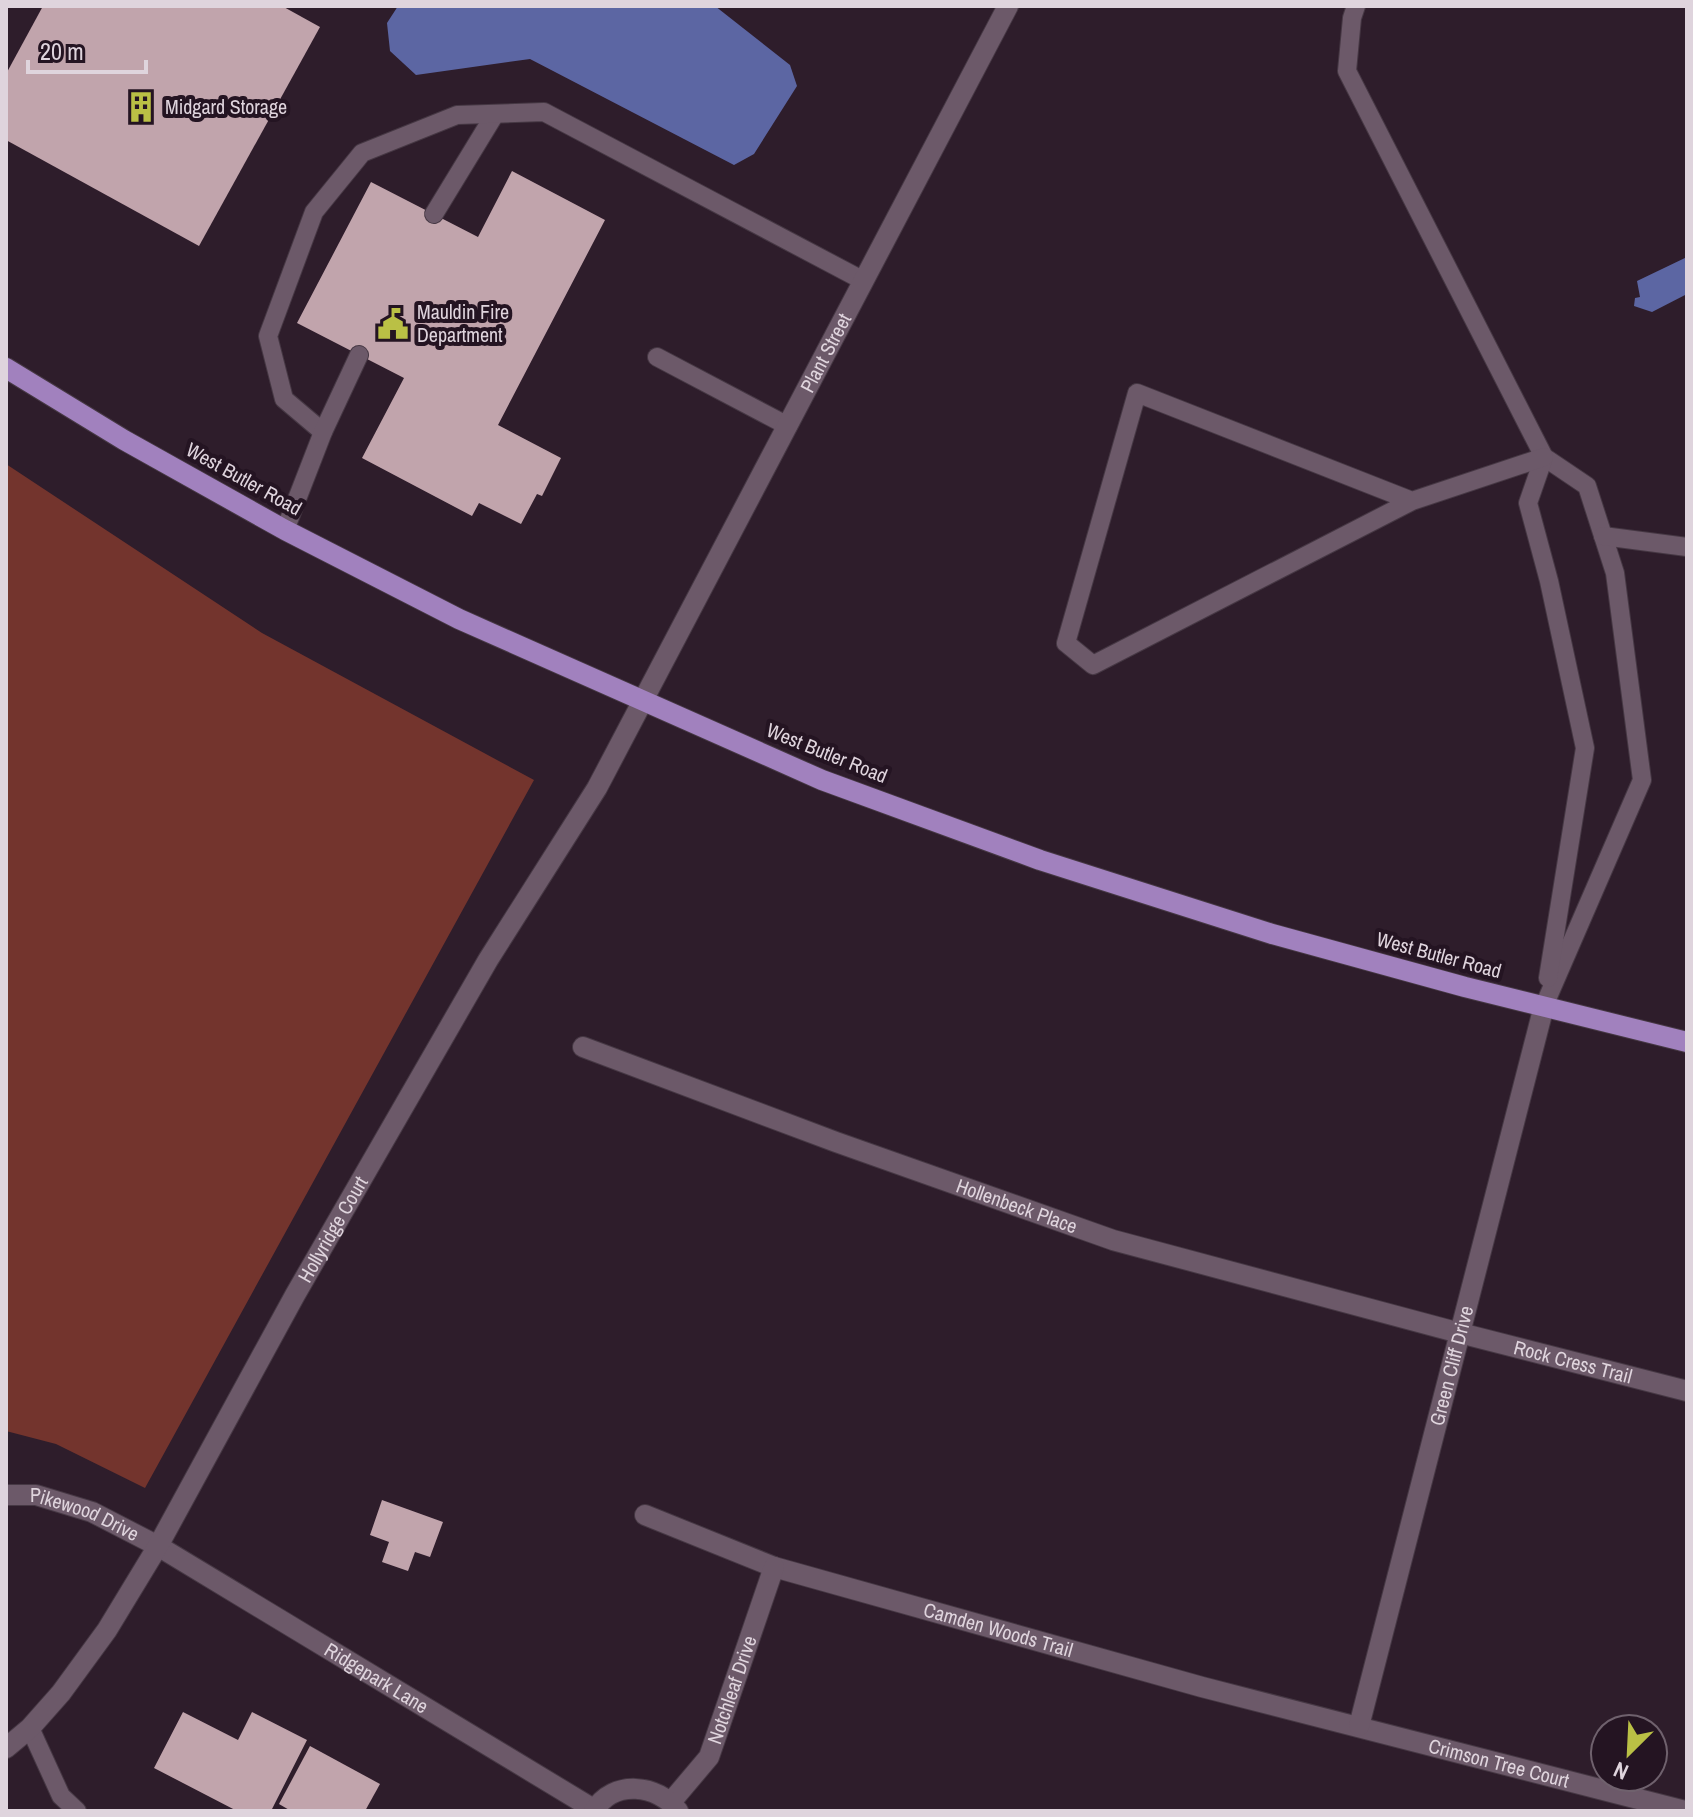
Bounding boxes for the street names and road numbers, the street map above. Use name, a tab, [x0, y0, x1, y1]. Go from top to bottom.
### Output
street label: Plant Street	[793, 308, 857, 397]
street label: West Butler Road	[182, 436, 307, 521]
street label: West Butler Road	[763, 716, 892, 789]
street label: West Butler Road	[1374, 925, 1505, 984]
street label: Hollyridge Court	[291, 1171, 374, 1287]
street label: Hollenbeck Place	[953, 1172, 1081, 1239]
street label: Green Cliff Drive	[1423, 1303, 1479, 1428]
street label: Rock Cress Trail	[1511, 1333, 1635, 1389]
street label: Pikewood Drive	[30, 1481, 144, 1547]
street label: Camden Woods Trail	[921, 1596, 1076, 1663]
street label: Notchleaf Drive	[700, 1632, 763, 1747]
street label: Ridgepark Lane	[320, 1636, 434, 1719]
street label: Crimson Tree Court	[1426, 1732, 1572, 1794]

